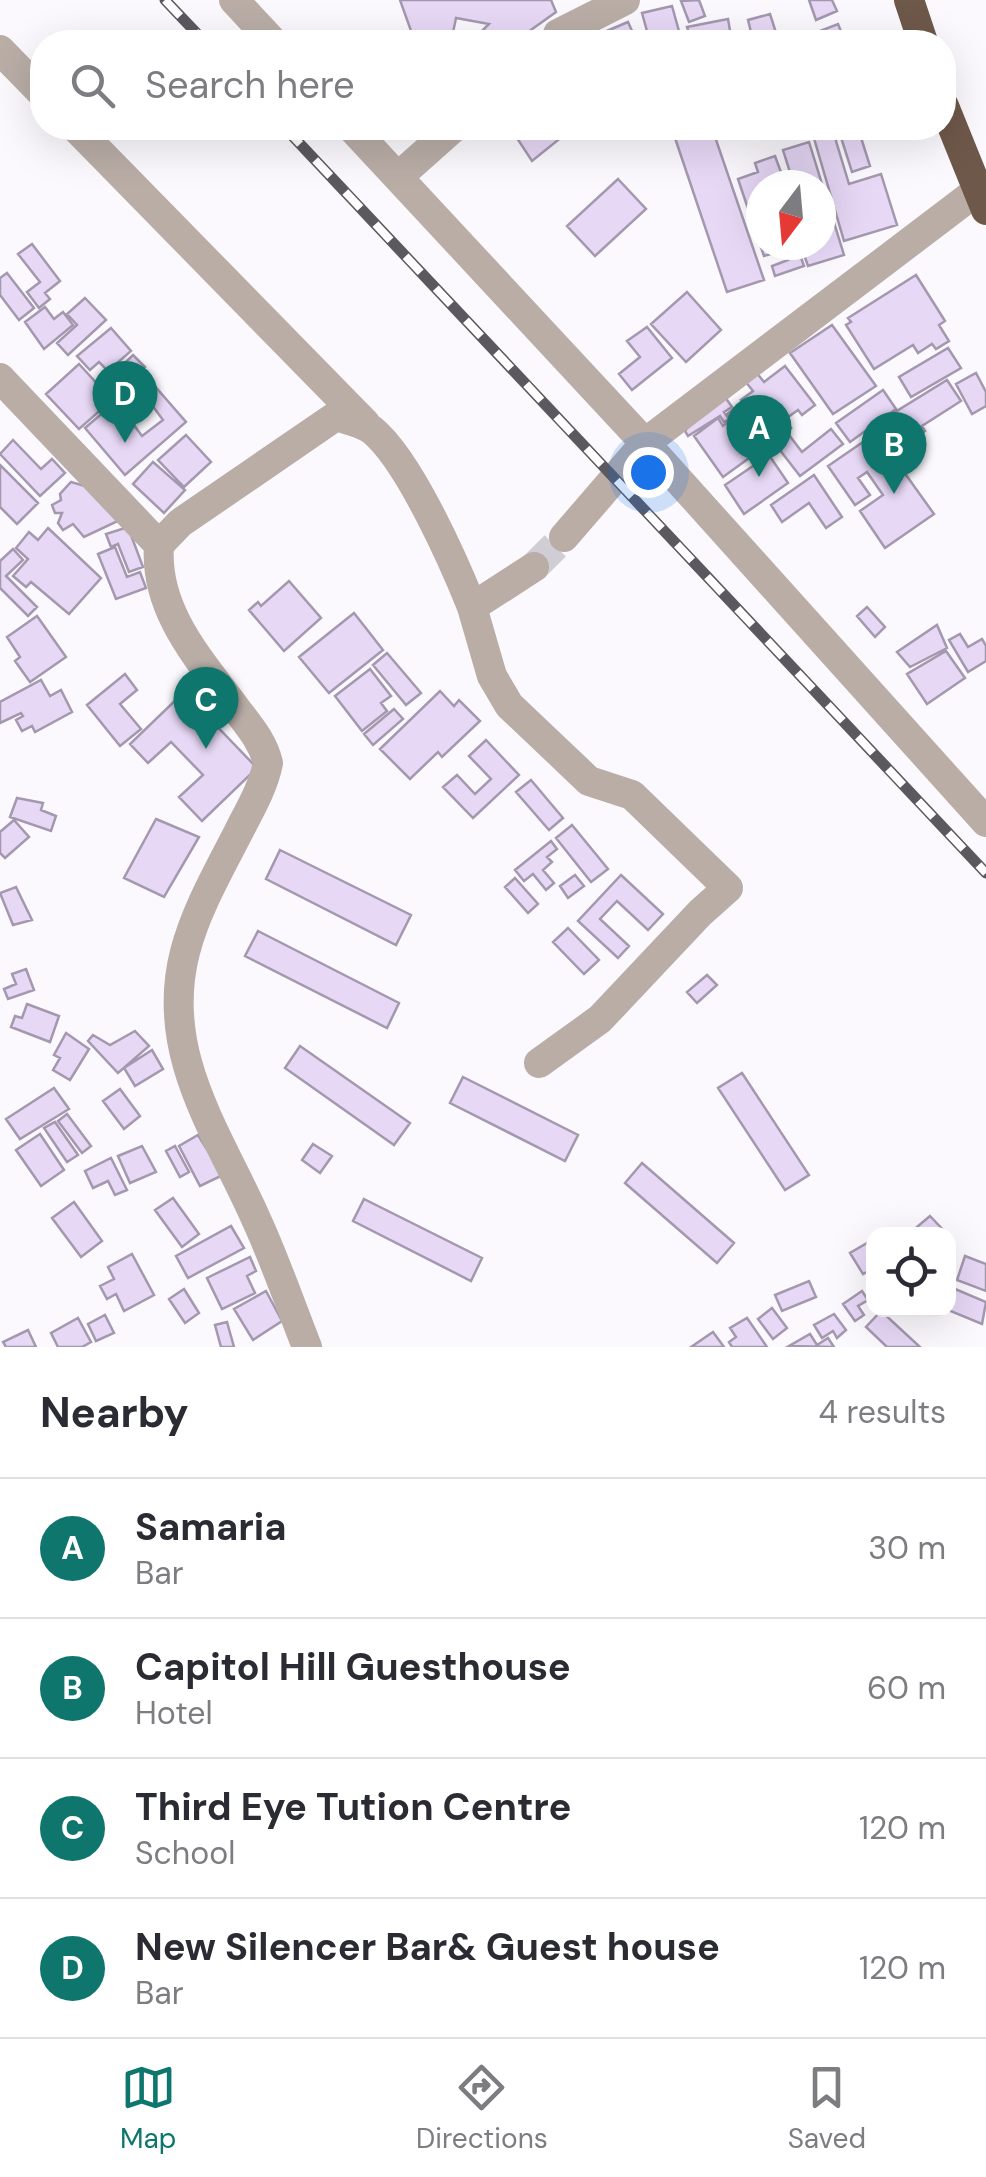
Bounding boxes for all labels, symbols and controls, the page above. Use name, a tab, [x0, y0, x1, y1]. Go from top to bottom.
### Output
search box	[30, 30, 956, 140]
icon: search	[65, 58, 120, 113]
text: Search here	[145, 60, 355, 110]
north arrow	[746, 170, 836, 260]
pin: D	[92, 360, 158, 443]
pin: A	[726, 394, 792, 477]
pin: B	[862, 412, 926, 494]
your location	[623, 447, 674, 498]
pin: C	[174, 666, 238, 749]
map controls	[866, 1227, 956, 1317]
button: locate	[866, 1227, 956, 1317]
text: Nearby	[40, 1385, 189, 1440]
text: 4 results	[819, 1391, 946, 1433]
text: Samaria	[135, 1502, 286, 1552]
text: A	[61, 1527, 84, 1569]
text: 30 m	[868, 1527, 946, 1569]
text: Bar	[135, 1552, 184, 1594]
text: Capitol Hill Guesthouse	[135, 1642, 571, 1692]
text: B	[62, 1667, 83, 1709]
text: 60 m	[867, 1667, 946, 1709]
text: Hotel	[135, 1692, 213, 1734]
text: Third Eye Tution Centre	[135, 1782, 571, 1832]
text: C	[61, 1807, 84, 1849]
text: 120 m	[859, 1807, 946, 1849]
text: School	[135, 1832, 235, 1874]
text: New Silencer Bar& Guest house	[135, 1922, 720, 1972]
text: D	[61, 1947, 84, 1989]
text: 120 m	[859, 1947, 946, 1989]
text: Bar	[135, 1972, 184, 2014]
tab: Map	[120, 2060, 176, 2157]
tab: Directions	[416, 2060, 548, 2157]
tab: Saved	[788, 2060, 866, 2157]

